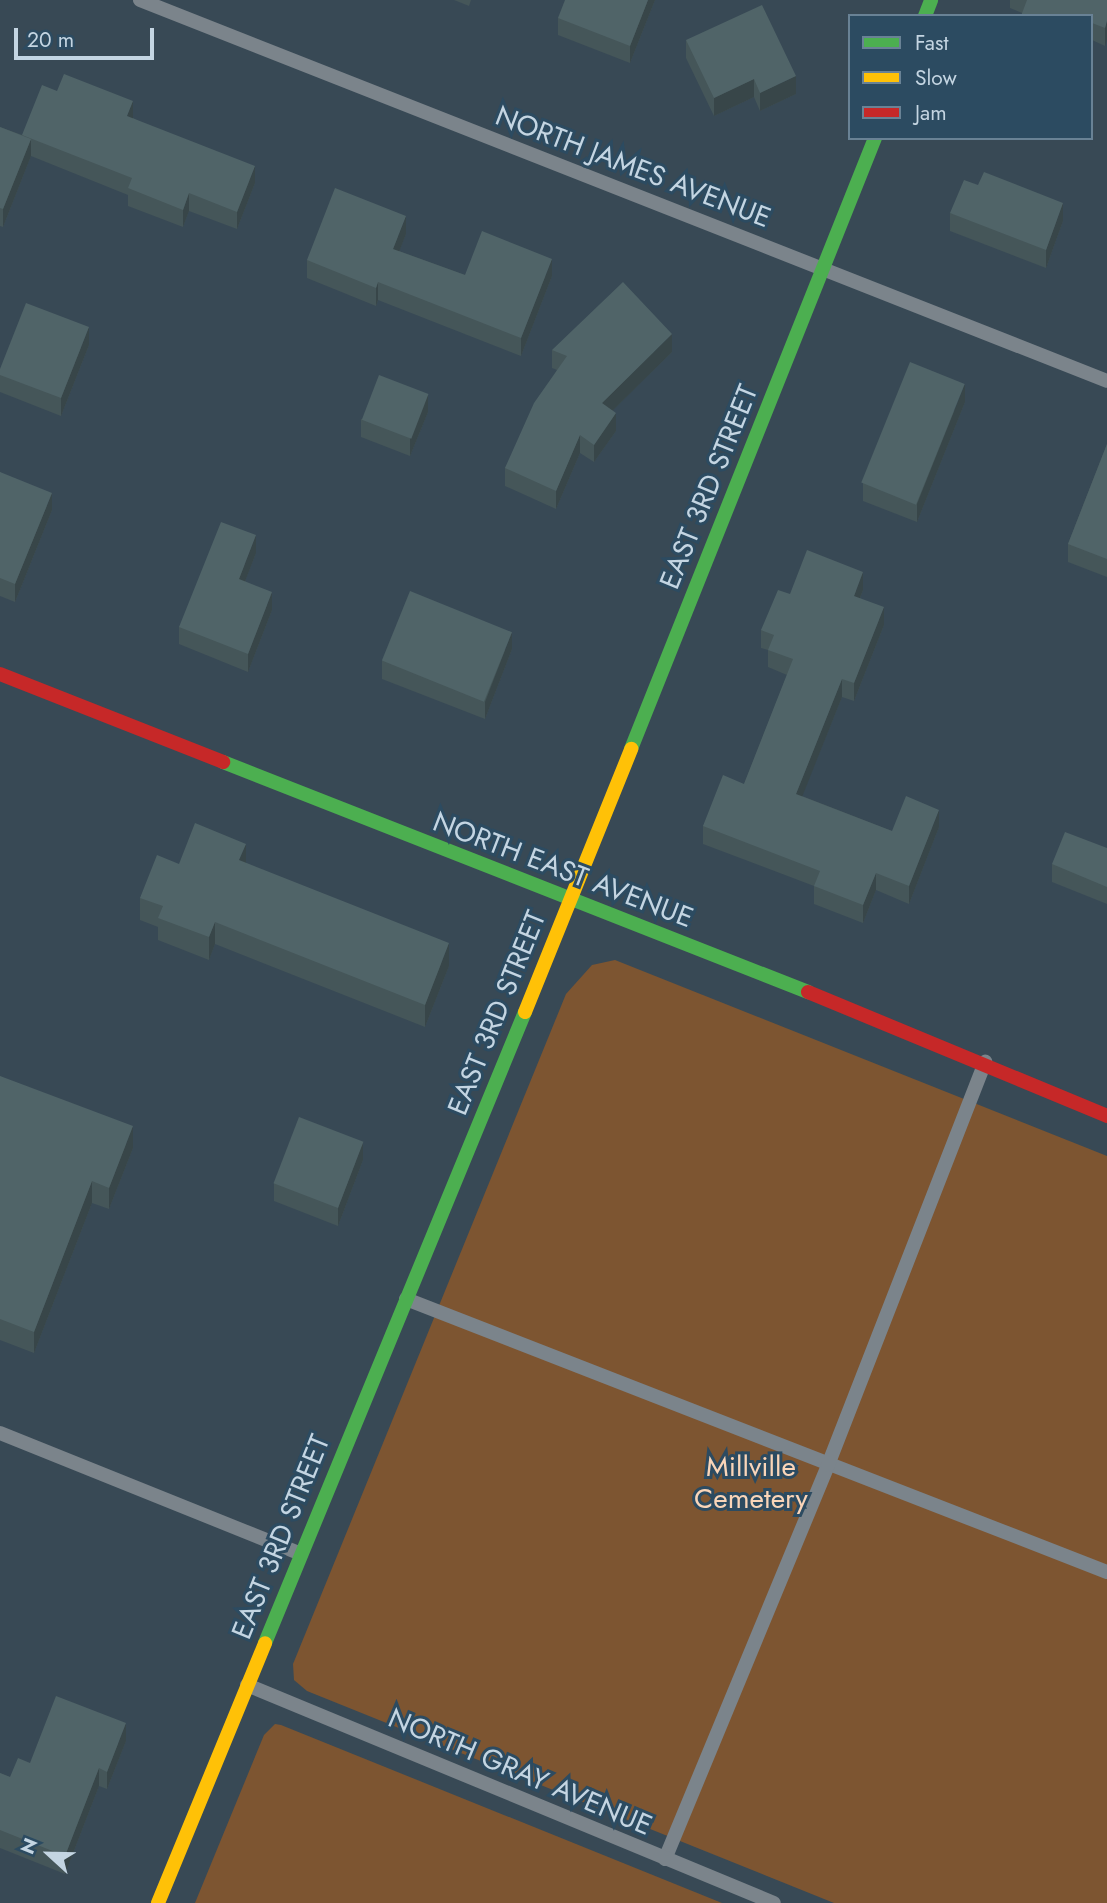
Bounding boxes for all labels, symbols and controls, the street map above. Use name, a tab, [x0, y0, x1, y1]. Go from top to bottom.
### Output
scale bar	[18, 14, 158, 58]
legend	[848, 14, 1093, 140]
text: 20 m	[27, 25, 74, 55]
text: Fast	[915, 28, 948, 58]
text: Slow	[915, 63, 957, 93]
text: Jam	[915, 98, 947, 128]
street label: NORTH JAMES AVENUE	[491, 99, 775, 235]
street label: EAST 3RD STREET	[653, 380, 765, 594]
street label: NORTH EAST AVENUE	[428, 805, 698, 935]
street label: EAST 3RD STREET	[441, 906, 553, 1120]
street label: EAST 3RD STREET	[225, 1430, 337, 1644]
park label: Millville Cemetery	[694, 1450, 808, 1516]
street label: NORTH GRAY AVENUE	[383, 1701, 657, 1843]
north arrow	[14, 1819, 84, 1889]
text: N	[14, 1834, 44, 1858]

